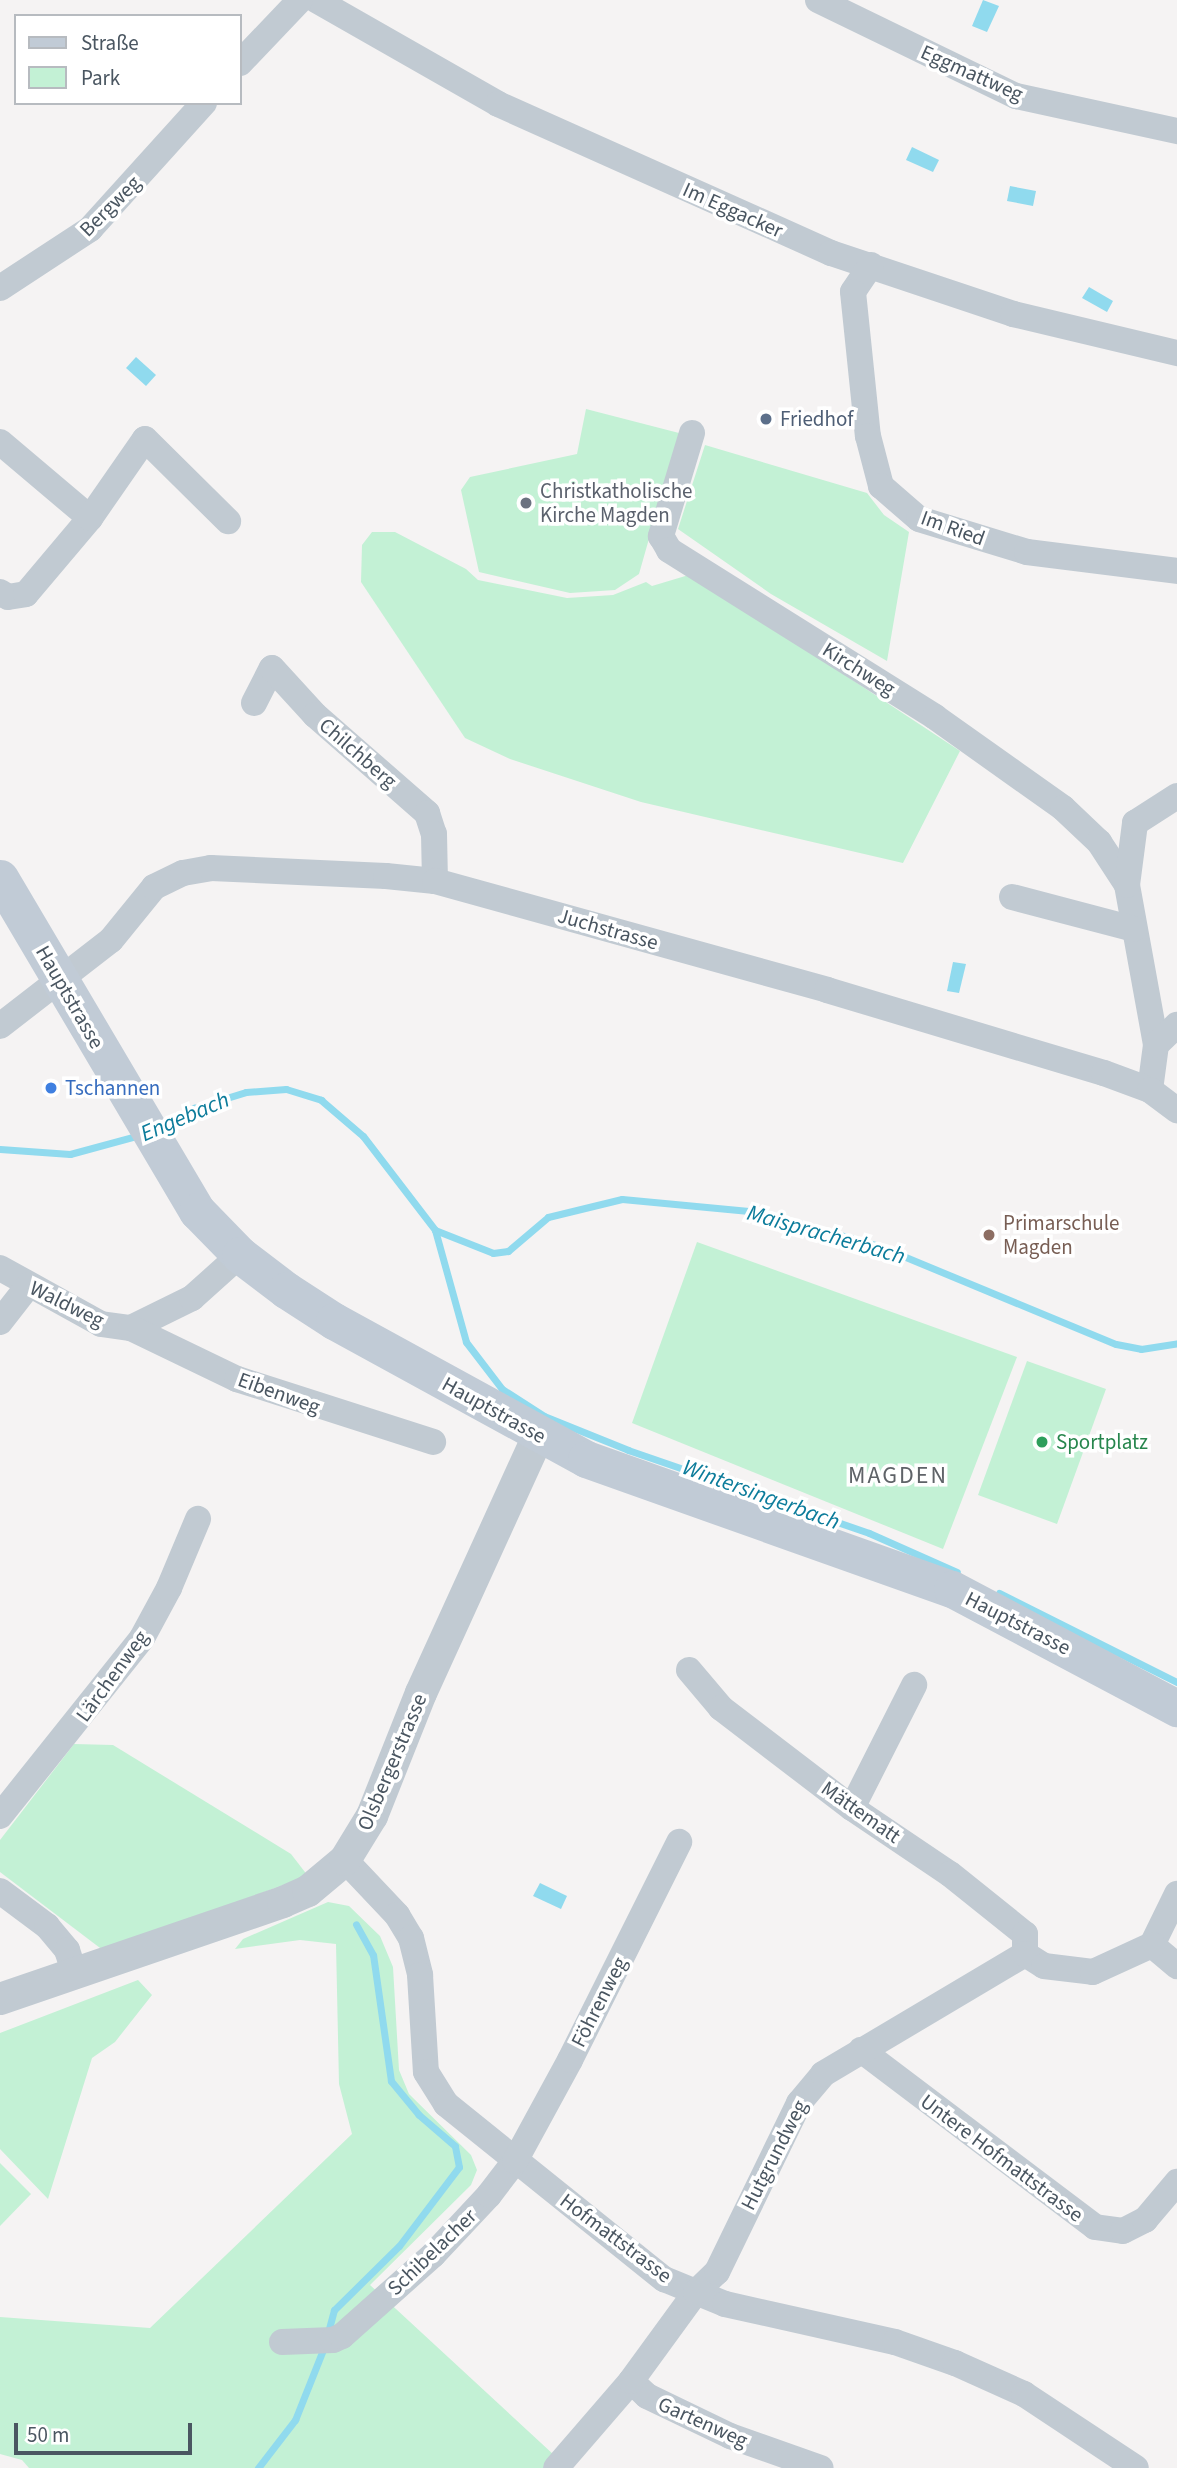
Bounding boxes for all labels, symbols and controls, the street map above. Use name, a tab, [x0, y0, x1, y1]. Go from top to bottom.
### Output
legend	[14, 14, 242, 105]
text: Straße	[81, 28, 139, 58]
street label: Eggmattweg	[917, 39, 1027, 107]
text: Park	[81, 63, 120, 93]
street label: Bergweg	[74, 170, 146, 242]
street label: Im Eggacker	[679, 177, 787, 243]
place label: Friedhof	[780, 406, 853, 432]
marker: Friedhof	[758, 411, 774, 427]
place label: Christkatholische Kirche Magden	[540, 478, 692, 528]
marker: Christkatholische Kirche Magden	[518, 495, 534, 511]
street label: Im Ried	[918, 505, 988, 551]
street label: Kirchweg	[818, 637, 900, 701]
street label: Chilchberg	[314, 712, 402, 794]
street label: Juchstrasse	[555, 903, 661, 955]
street label: Hauptstrasse	[30, 941, 110, 1053]
place label: Tschannen	[65, 1075, 160, 1101]
marker: Tschannen	[43, 1080, 59, 1096]
water label: Engebach	[137, 1086, 233, 1148]
water label: Maispracherbach	[744, 1199, 908, 1271]
place label: Primarschule Magden	[1003, 1210, 1120, 1260]
marker: Primarschule Magden	[981, 1227, 997, 1243]
street label: Waldweg	[26, 1275, 108, 1333]
street label: Eibenweg	[234, 1367, 324, 1419]
street label: Hauptstrasse	[438, 1371, 550, 1449]
place label: Sportplatz	[1056, 1429, 1148, 1455]
marker: Sportplatz	[1034, 1434, 1050, 1450]
water label: Wintersingerbach	[679, 1454, 843, 1536]
district label: MAGDEN	[849, 1462, 947, 1490]
street label: Hauptstrasse	[961, 1586, 1075, 1660]
street label: Lärchenweg	[70, 1625, 154, 1727]
street label: Olsbergerstrasse	[352, 1690, 432, 1834]
street label: Mättematt	[817, 1776, 905, 1848]
street label: Föhrenweg	[566, 1953, 632, 2051]
street label: Untere Hofmattstrasse	[916, 2089, 1088, 2227]
street label: Hutgrundweg	[735, 2096, 813, 2214]
street label: Hofmattstrasse	[555, 2188, 677, 2288]
street label: Schibelacher	[382, 2203, 482, 2301]
street label: Gartenweg	[654, 2391, 752, 2453]
scale bar	[18, 2408, 196, 2452]
text: 50 m	[27, 2420, 69, 2450]

